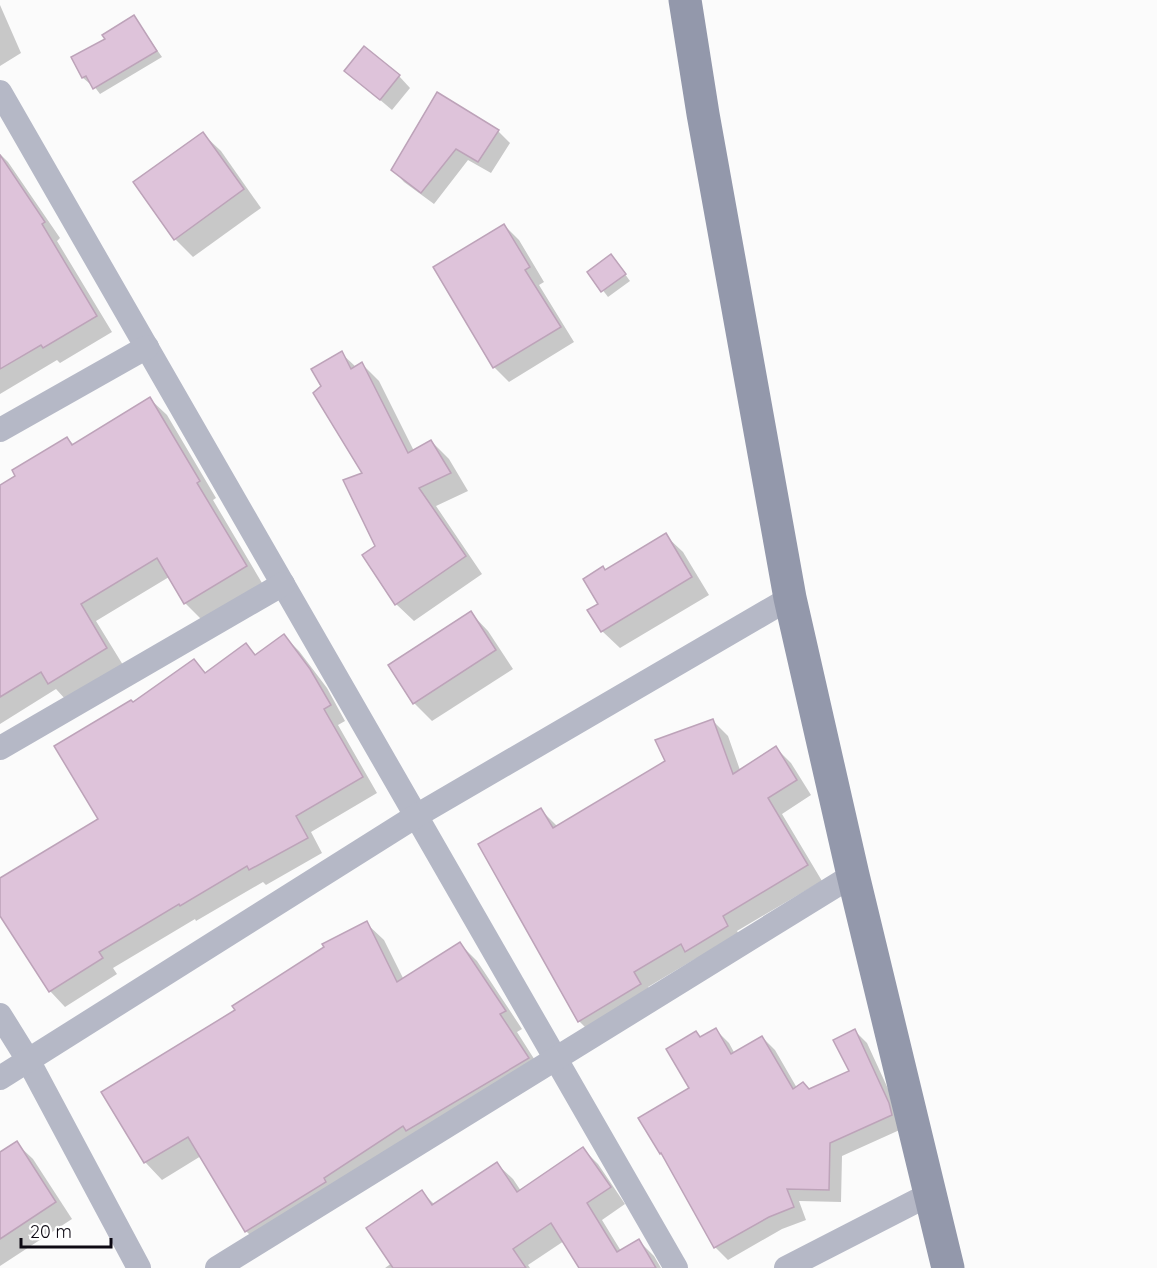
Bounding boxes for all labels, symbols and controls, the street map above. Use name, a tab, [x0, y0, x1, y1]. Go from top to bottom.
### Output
scale bar	[21, 1211, 111, 1249]
text: 20 m	[30, 1220, 72, 1243]

